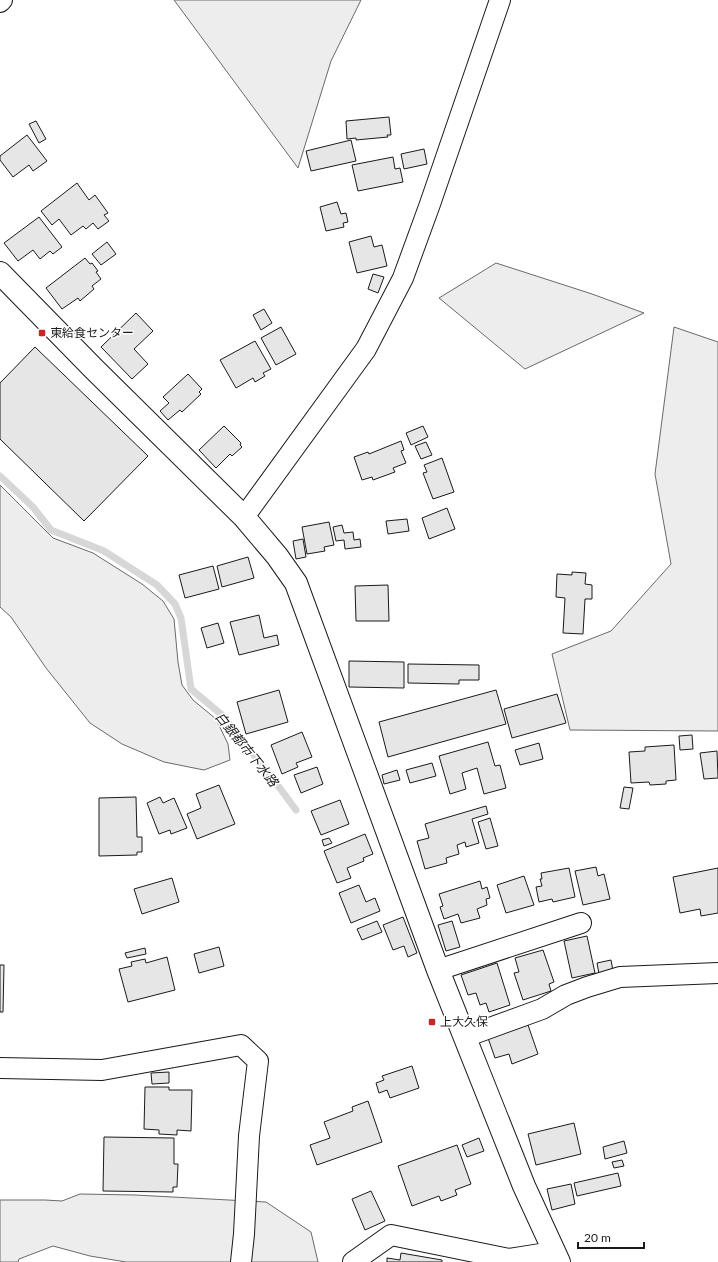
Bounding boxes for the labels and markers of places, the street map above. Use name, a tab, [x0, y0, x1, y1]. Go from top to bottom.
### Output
place label: 東給食センター	[50, 325, 134, 340]
marker: 東給食センター	[37, 328, 47, 338]
place label: 上大久保	[440, 1014, 488, 1029]
marker: 上大久保	[427, 1017, 437, 1027]

